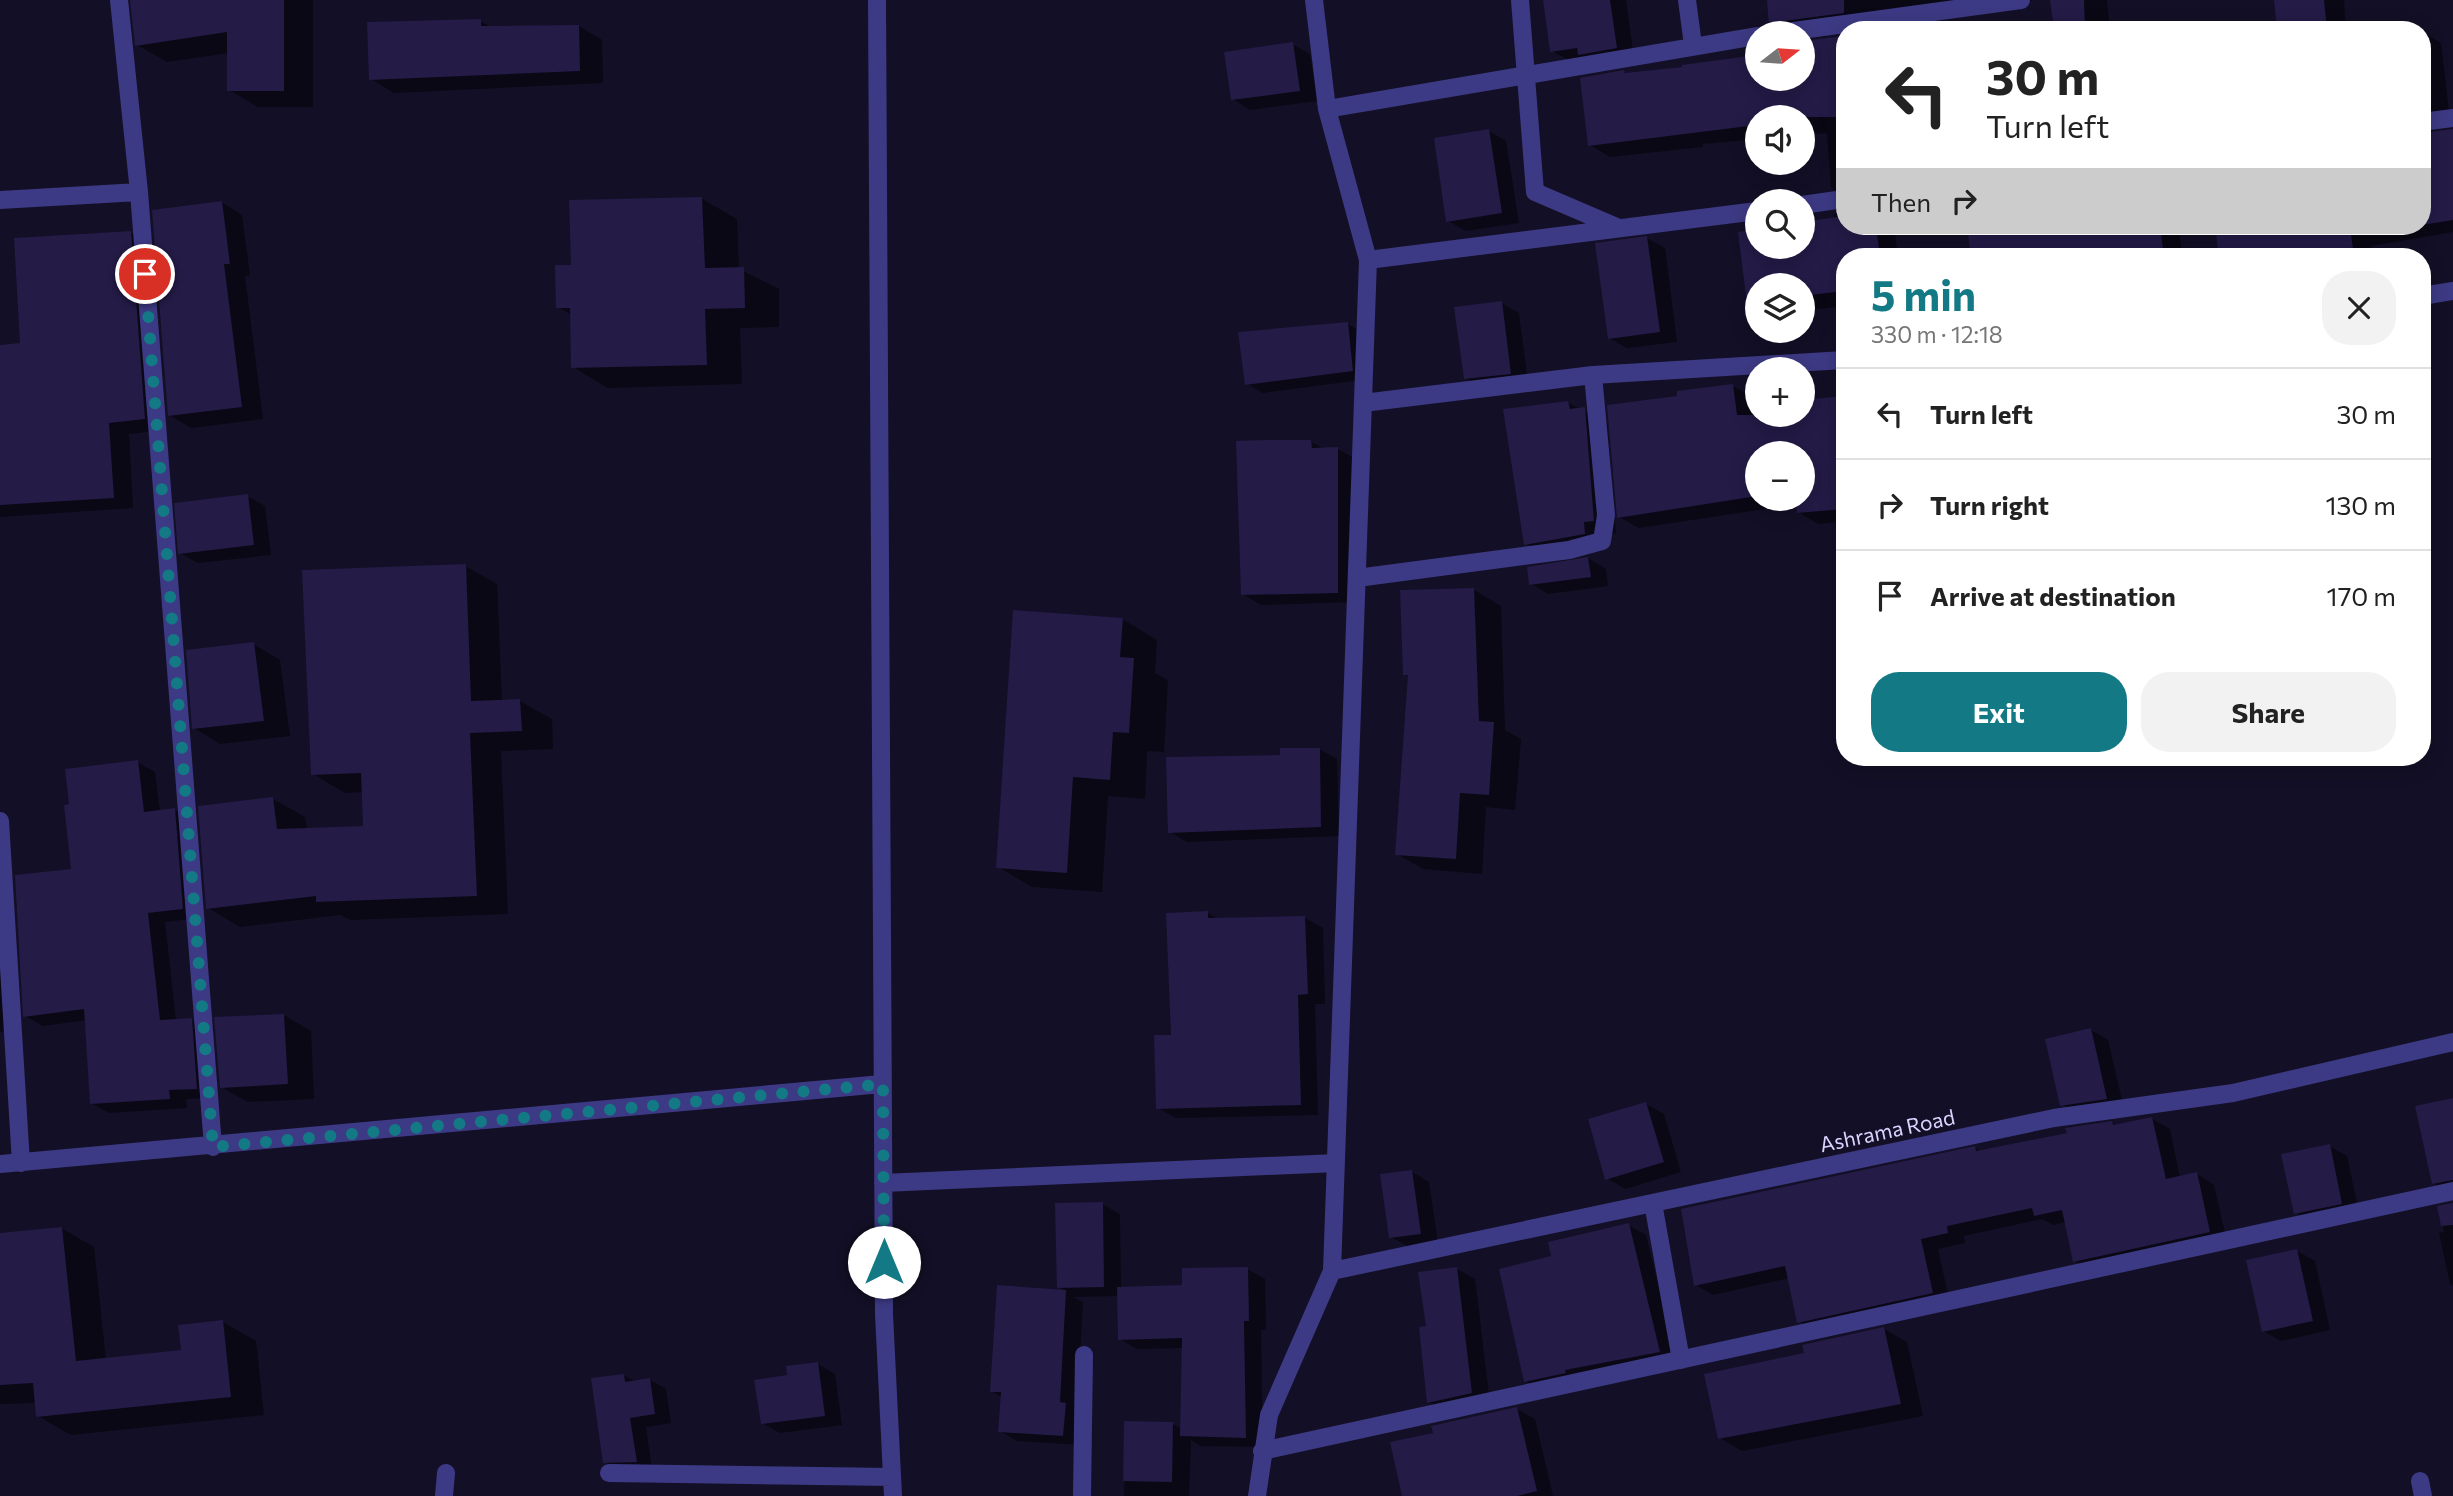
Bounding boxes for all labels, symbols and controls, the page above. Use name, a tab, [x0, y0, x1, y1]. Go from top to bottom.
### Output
north arrow	[1745, 21, 1815, 91]
map controls	[1745, 21, 1815, 511]
text: 30 m	[1986, 45, 2099, 105]
icon: left	[1871, 49, 1962, 140]
button: sound	[1745, 105, 1815, 175]
text: Turn left	[1986, 105, 2110, 145]
icon: right	[1945, 182, 1983, 220]
text: Then	[1871, 186, 1931, 217]
button: search	[1745, 189, 1815, 259]
pin	[115, 244, 175, 304]
icon: arrive	[126, 255, 164, 293]
text: 5 min	[1871, 268, 1976, 320]
button: close	[2322, 271, 2396, 345]
button: layers	[1745, 273, 1815, 343]
text: 330 m · 12:18	[1871, 320, 2003, 348]
button: +	[1745, 357, 1815, 427]
icon: left	[1871, 395, 1909, 433]
text: Turn left	[1930, 398, 2033, 429]
text: 30 m	[2337, 398, 2396, 429]
button: −	[1745, 441, 1815, 511]
icon: right	[1871, 486, 1909, 524]
text: Turn right	[1930, 489, 2049, 520]
text: 130 m	[2325, 489, 2396, 520]
icon: arrive	[1871, 577, 1909, 615]
text: Arrive at destination	[1930, 580, 2176, 611]
text: 170 m	[2327, 580, 2396, 611]
button: Exit	[1871, 672, 2127, 752]
button: Share	[2141, 672, 2396, 752]
street label: Ashrama Road	[1817, 1103, 1957, 1157]
position arrow	[847, 1225, 921, 1299]

